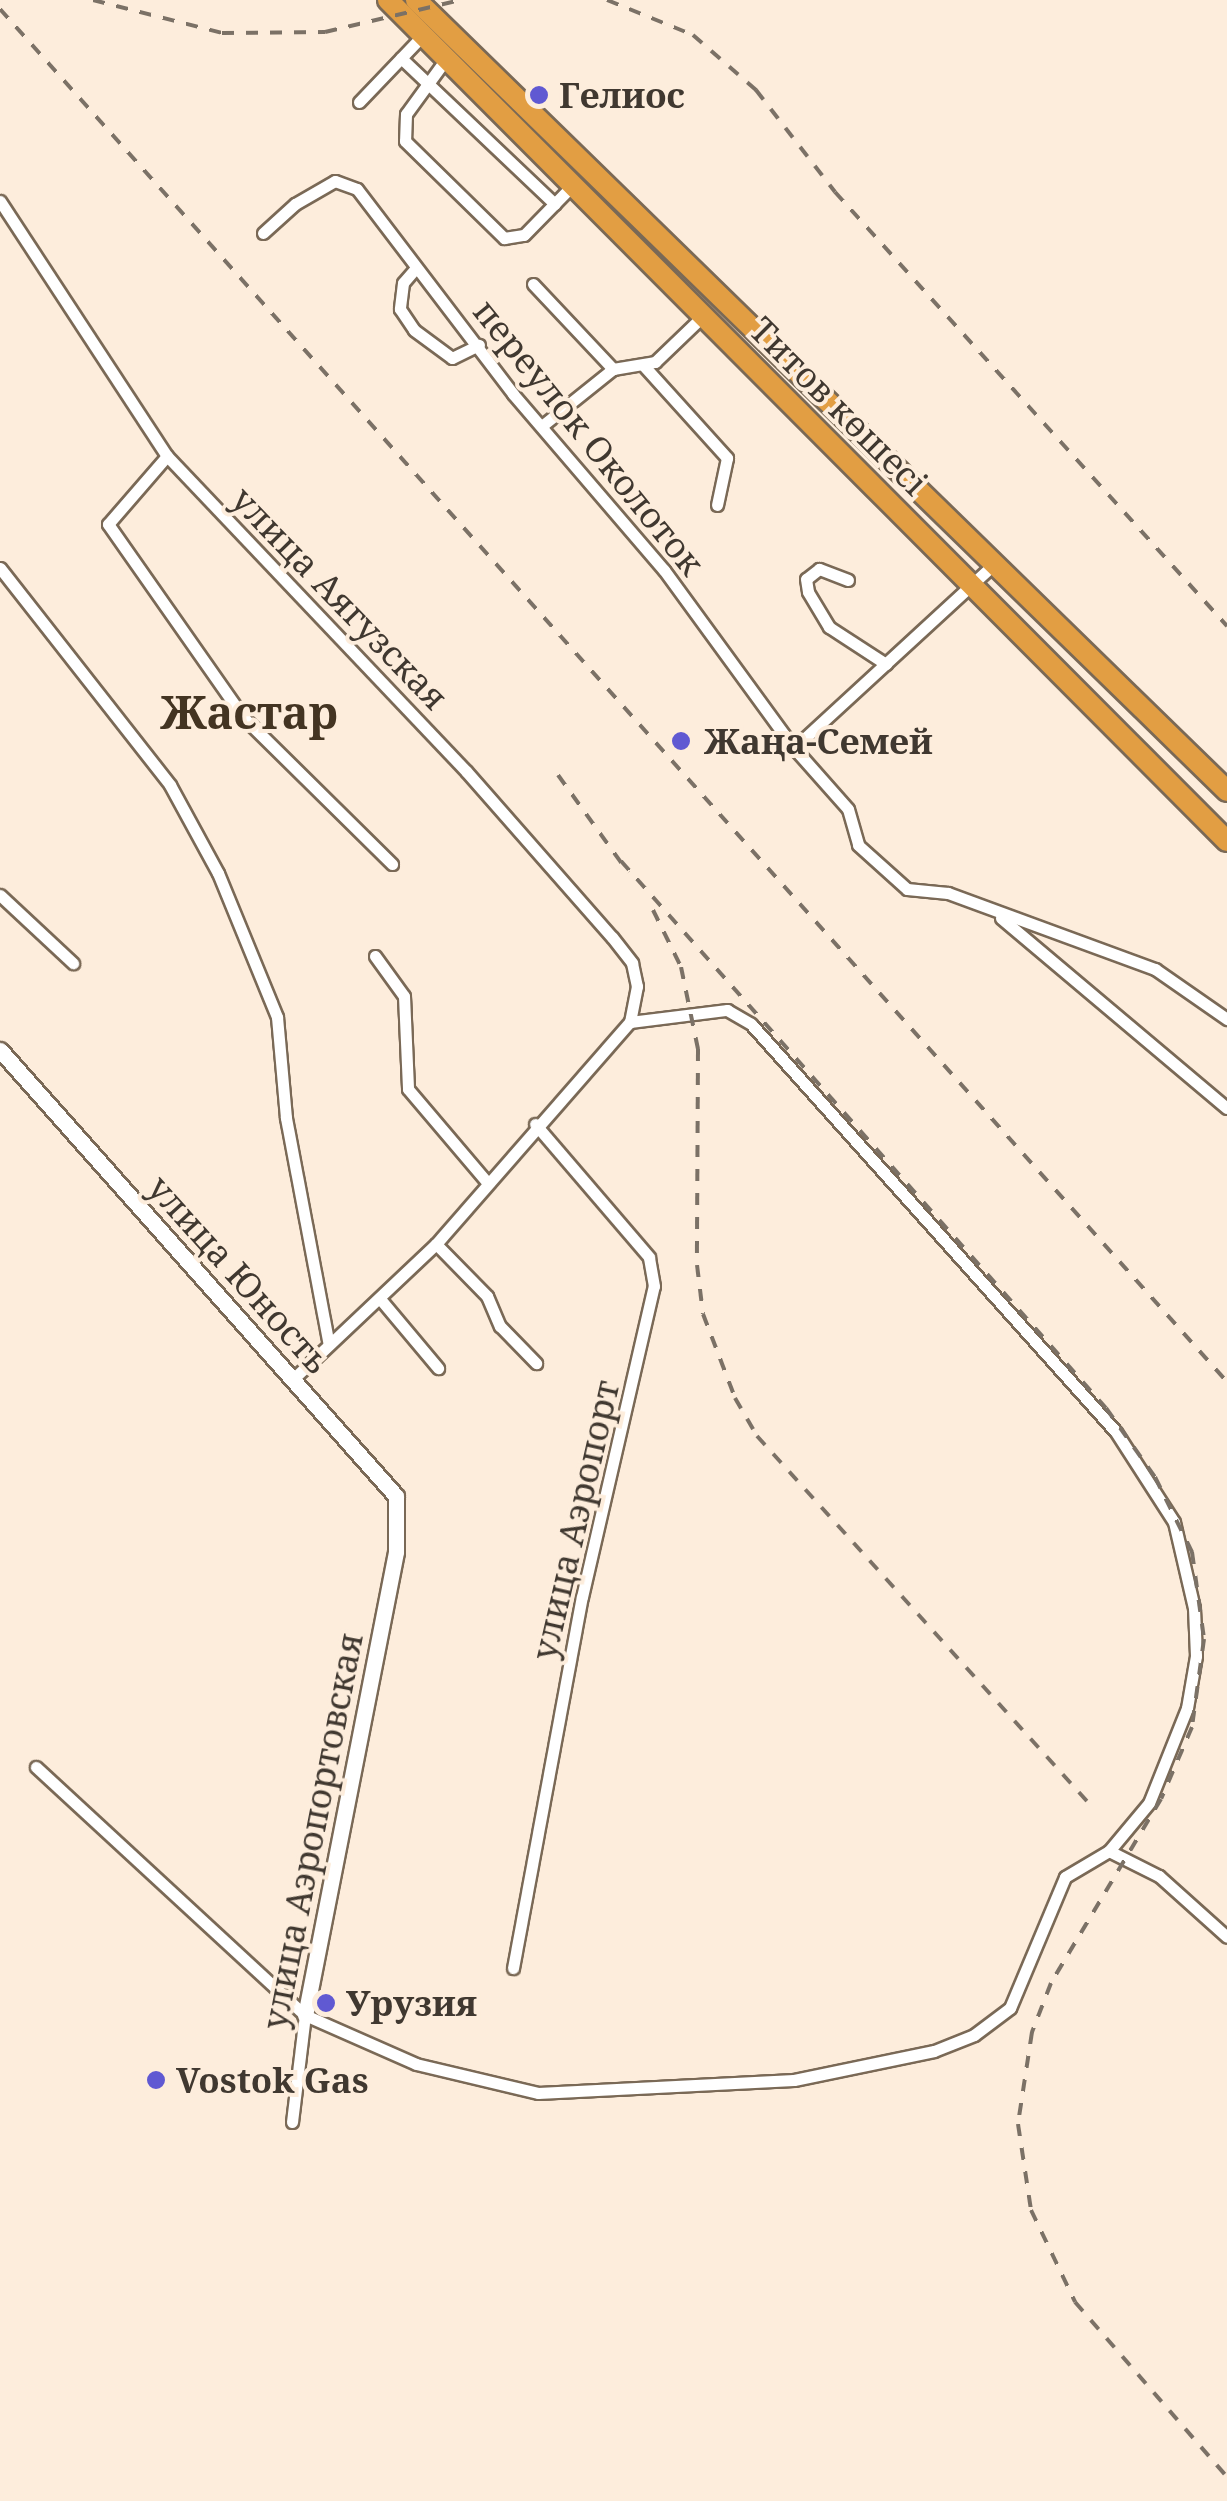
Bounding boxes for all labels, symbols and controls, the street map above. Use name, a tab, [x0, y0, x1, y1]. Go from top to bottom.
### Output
place label: Гелиос	[559, 74, 685, 116]
marker: Гелиос	[528, 84, 550, 106]
street label: переулок Околоток	[465, 291, 713, 583]
street label: Титов көшесі	[741, 308, 937, 504]
street label: улица Аягузская	[223, 478, 457, 718]
district label: Жастар	[160, 685, 338, 739]
place label: Жаңа-Семей	[704, 720, 933, 762]
marker: Жаңа-Семей	[668, 728, 694, 754]
street label: улица Юность	[139, 1167, 339, 1381]
street label: улица Аэропорт	[522, 1376, 628, 1664]
street label: улица Аэропортовская	[253, 1629, 371, 2033]
place label: Урузия	[346, 1982, 477, 2024]
marker: Урузия	[315, 1992, 337, 2014]
place label: Vostok Gas	[176, 2059, 368, 2101]
marker: Vostok Gas	[145, 2069, 167, 2091]

